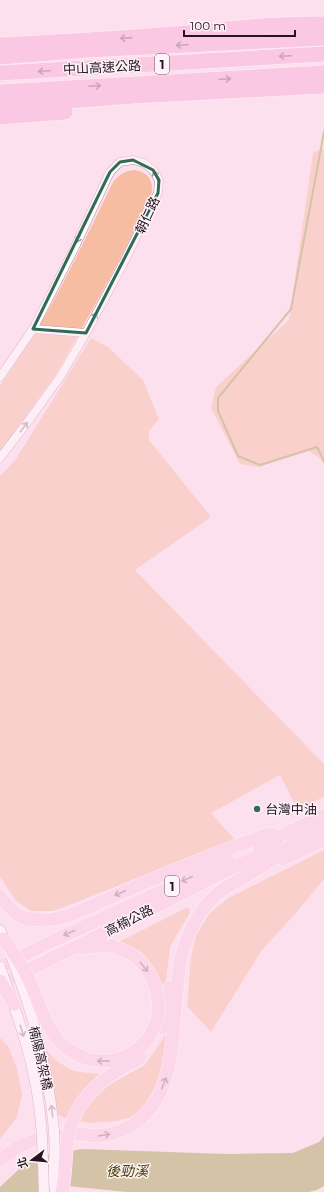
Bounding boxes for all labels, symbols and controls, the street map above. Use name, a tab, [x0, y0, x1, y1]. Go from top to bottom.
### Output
scale bar	[184, 12, 295, 38]
text: 100 m	[190, 18, 226, 33]
one-way arrow	[120, 34, 133, 41]
one-way arrow	[176, 41, 189, 49]
one-way arrow	[279, 53, 292, 60]
road number: 1	[155, 54, 169, 74]
street label: 中山高速公路	[63, 57, 141, 77]
one-way arrow	[37, 67, 50, 74]
one-way arrow	[218, 75, 231, 82]
one-way arrow	[88, 83, 101, 90]
one-way arrow	[151, 170, 159, 182]
street label: 朝仁路	[132, 194, 162, 236]
one-way arrow	[75, 231, 82, 243]
one-way arrow	[91, 312, 98, 324]
one-way arrow	[19, 422, 28, 433]
place label: 台灣中油	[265, 801, 317, 817]
marker: 台灣中油	[252, 804, 262, 814]
road number: 1	[165, 876, 179, 896]
one-way arrow	[182, 876, 194, 883]
one-way arrow	[114, 890, 126, 897]
street label: 高楠公路	[102, 901, 156, 939]
one-way arrow	[63, 930, 75, 937]
one-way arrow	[140, 961, 148, 972]
one-way arrow	[19, 1024, 26, 1037]
street label: 楠陽高架橋	[26, 1025, 56, 1091]
one-way arrow	[97, 1057, 110, 1065]
one-way arrow	[161, 1078, 169, 1090]
one-way arrow	[48, 1105, 56, 1118]
one-way arrow	[97, 1131, 110, 1139]
north arrow	[12, 1140, 52, 1180]
text: 北	[14, 1156, 31, 1170]
water label: 後勁溪	[106, 1162, 150, 1180]

